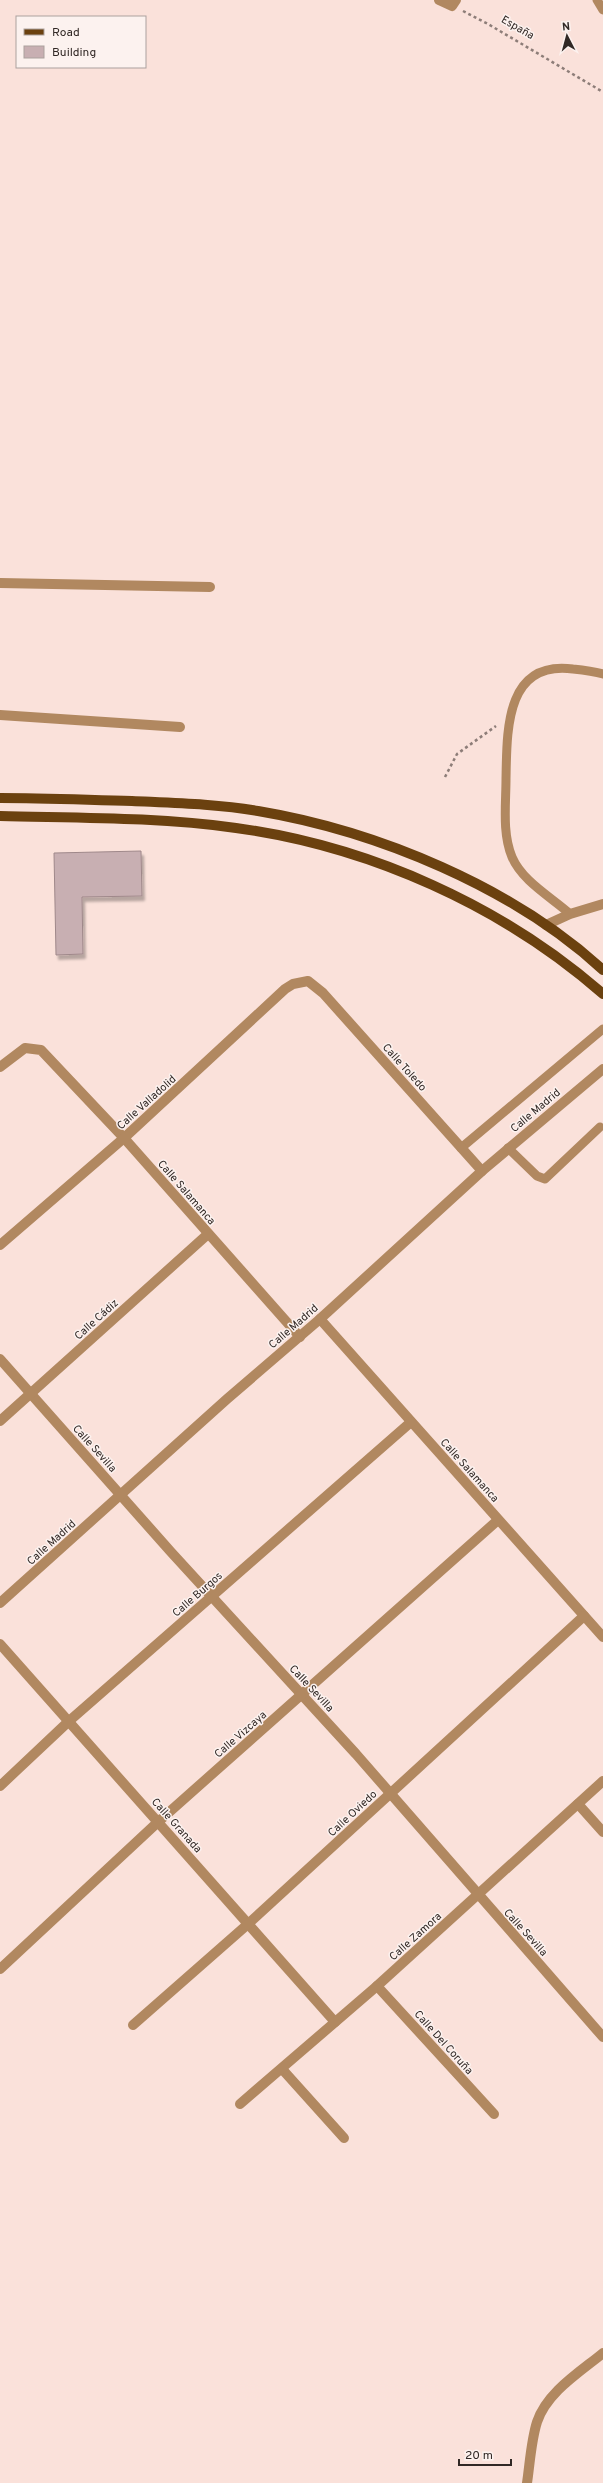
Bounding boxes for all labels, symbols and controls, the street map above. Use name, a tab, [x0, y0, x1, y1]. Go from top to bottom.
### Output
street label: España	[498, 13, 537, 43]
legend	[16, 16, 146, 68]
north arrow	[547, 16, 587, 56]
text: N	[561, 20, 571, 34]
text: Road	[52, 25, 80, 41]
text: Building	[52, 45, 96, 61]
street label: Calle Toledo	[379, 1041, 429, 1095]
street label: Calle Valladolid	[114, 1073, 179, 1133]
street label: Calle Madrid	[508, 1086, 564, 1136]
street label: Calle Salamanca	[154, 1157, 218, 1228]
street label: Calle Cádiz	[72, 1296, 122, 1343]
street label: Calle Madrid	[266, 1301, 321, 1352]
street label: Calle Sevilla	[69, 1422, 119, 1476]
street label: Calle Salamanca	[437, 1436, 502, 1506]
street label: Calle Madrid	[24, 1517, 79, 1568]
street label: Calle Burgos	[170, 1569, 226, 1620]
street label: Calle Sevilla	[286, 1662, 337, 1715]
street label: Calle Vizcaya	[212, 1708, 270, 1761]
street label: Calle Oviedo	[325, 1787, 380, 1840]
street label: Calle Granada	[148, 1795, 205, 1856]
street label: Calle Sevilla	[500, 1906, 550, 1960]
street label: Calle Zamora	[387, 1909, 445, 1964]
street label: Calle Del Coruña	[411, 2008, 476, 2078]
scale bar	[459, 2441, 511, 2467]
text: 20 m	[465, 2448, 493, 2464]

